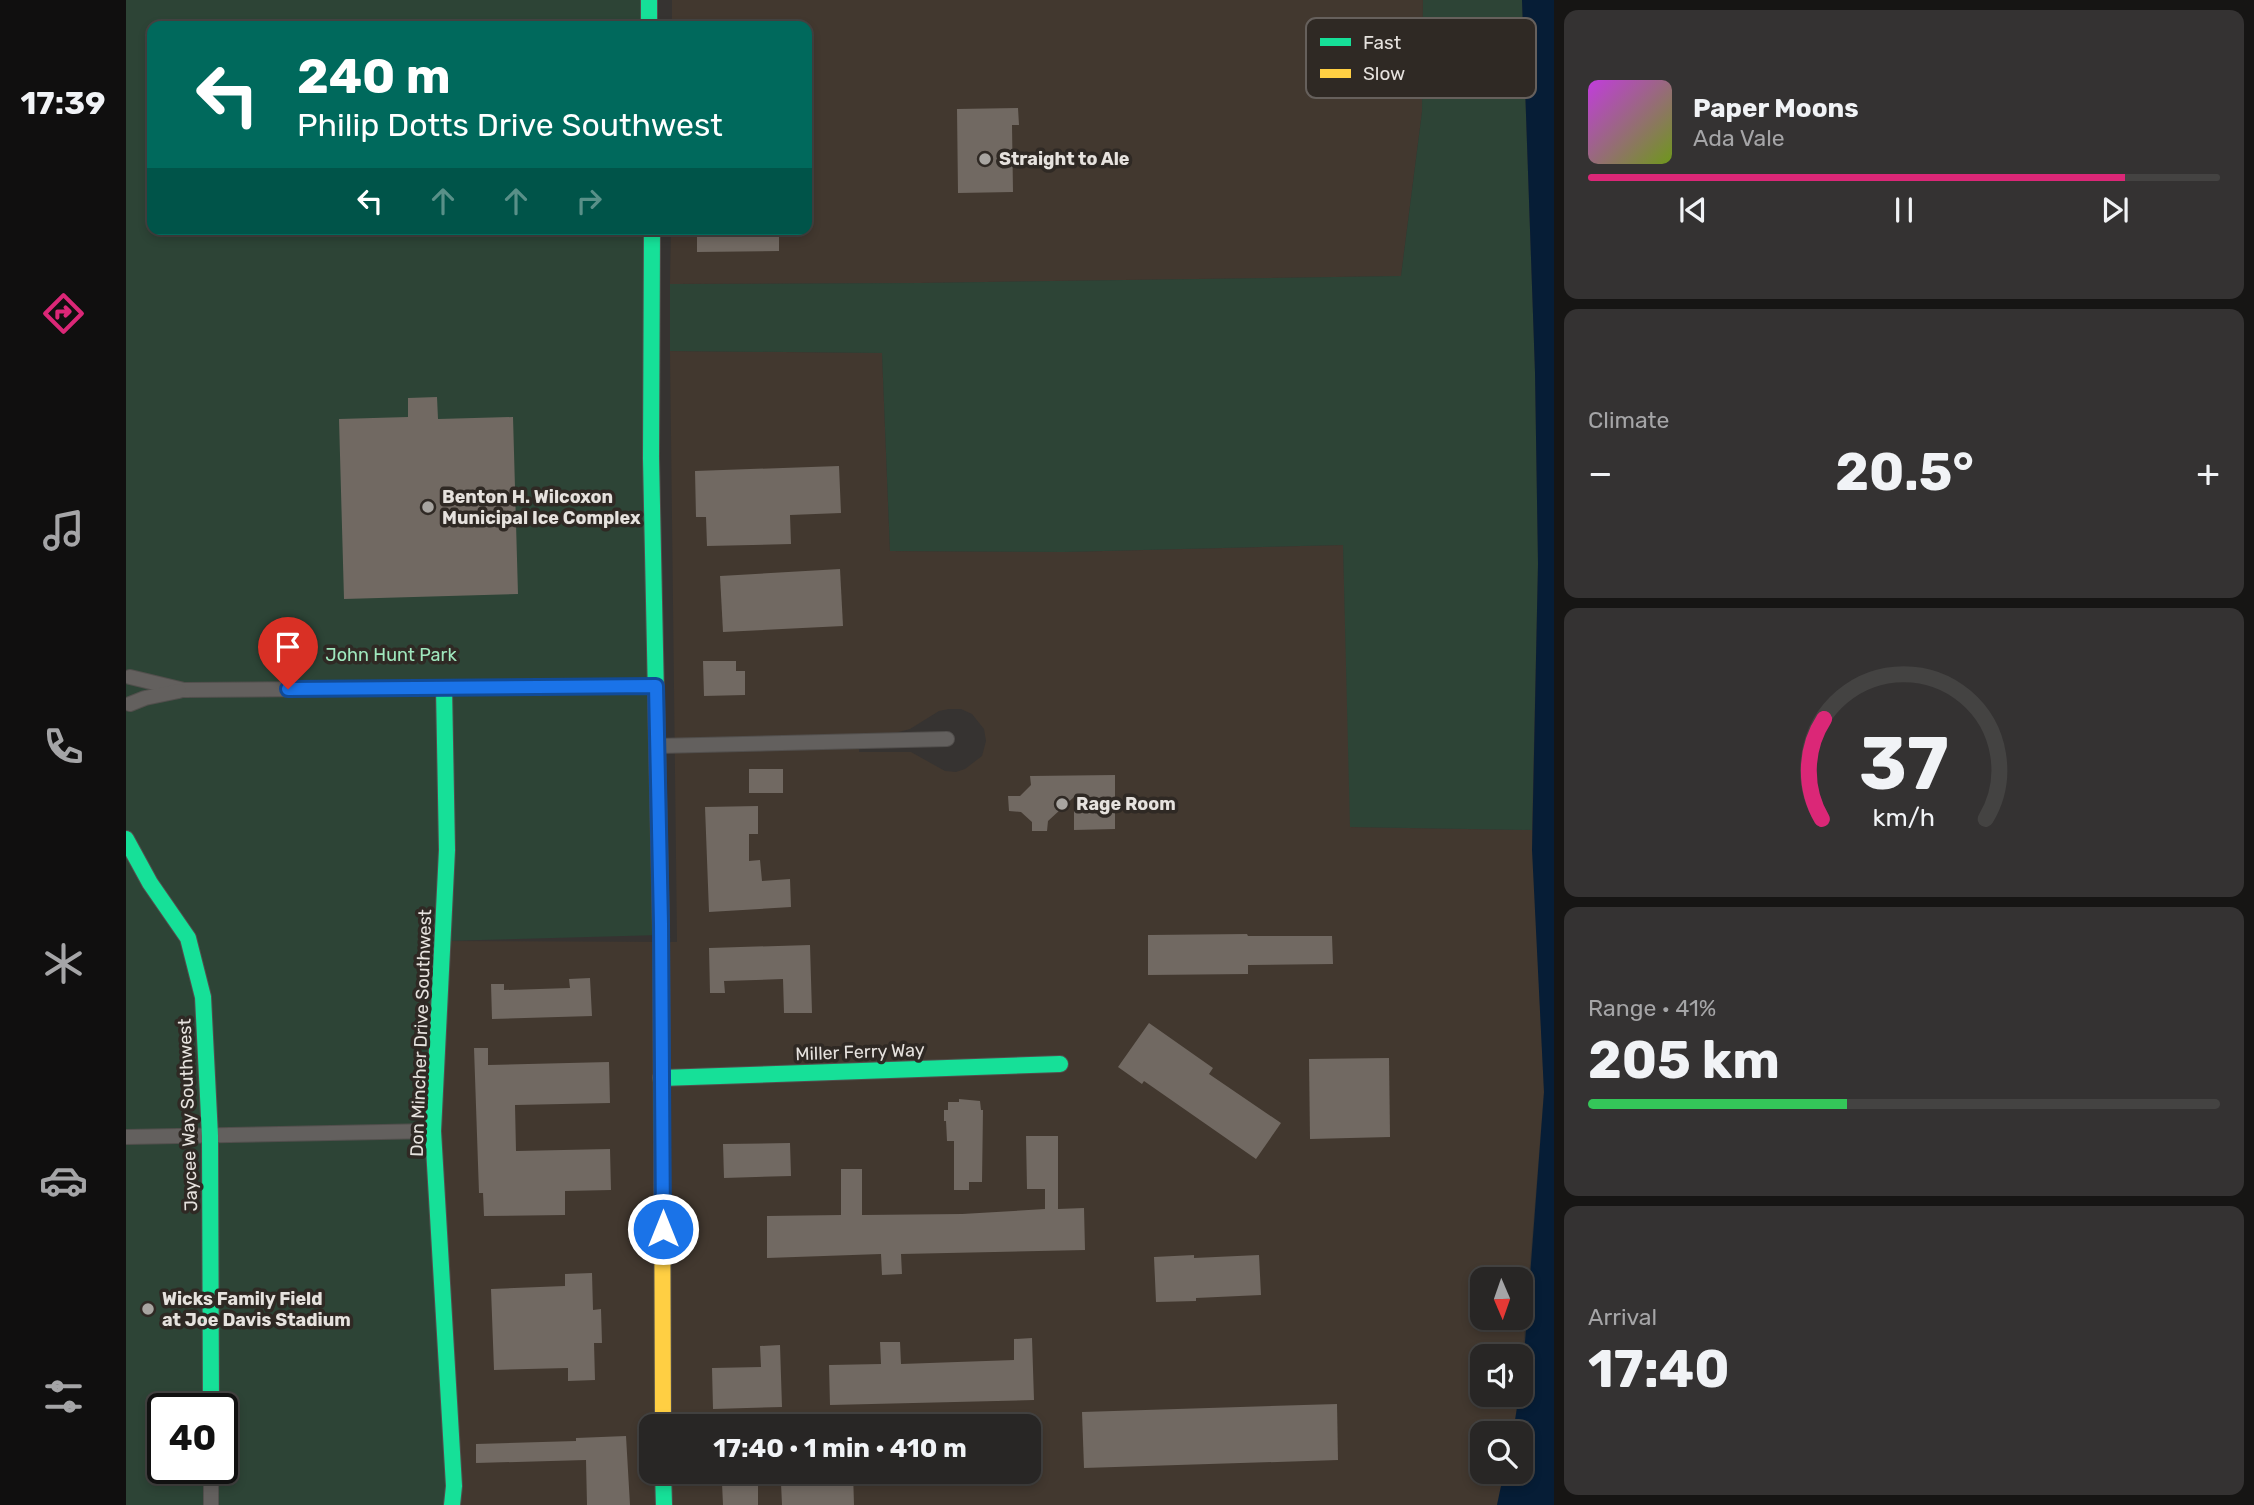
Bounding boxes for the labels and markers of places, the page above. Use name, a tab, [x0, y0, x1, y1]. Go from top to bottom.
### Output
place label: Straight to Ale	[999, 148, 1130, 170]
marker: Straight to Ale	[977, 151, 993, 167]
place label: Benton H. Wilcoxon Municipal Ice Complex	[442, 486, 641, 529]
marker: Benton H. Wilcoxon Municipal Ice Complex	[420, 499, 436, 515]
pin	[258, 617, 318, 689]
place label: Rage Room	[1076, 793, 1176, 815]
marker: Rage Room	[1054, 796, 1070, 812]
place label: Wicks Family Field at Joe Davis Stadium	[162, 1288, 351, 1331]
marker: Wicks Family Field at Joe Davis Stadium	[140, 1301, 156, 1317]

